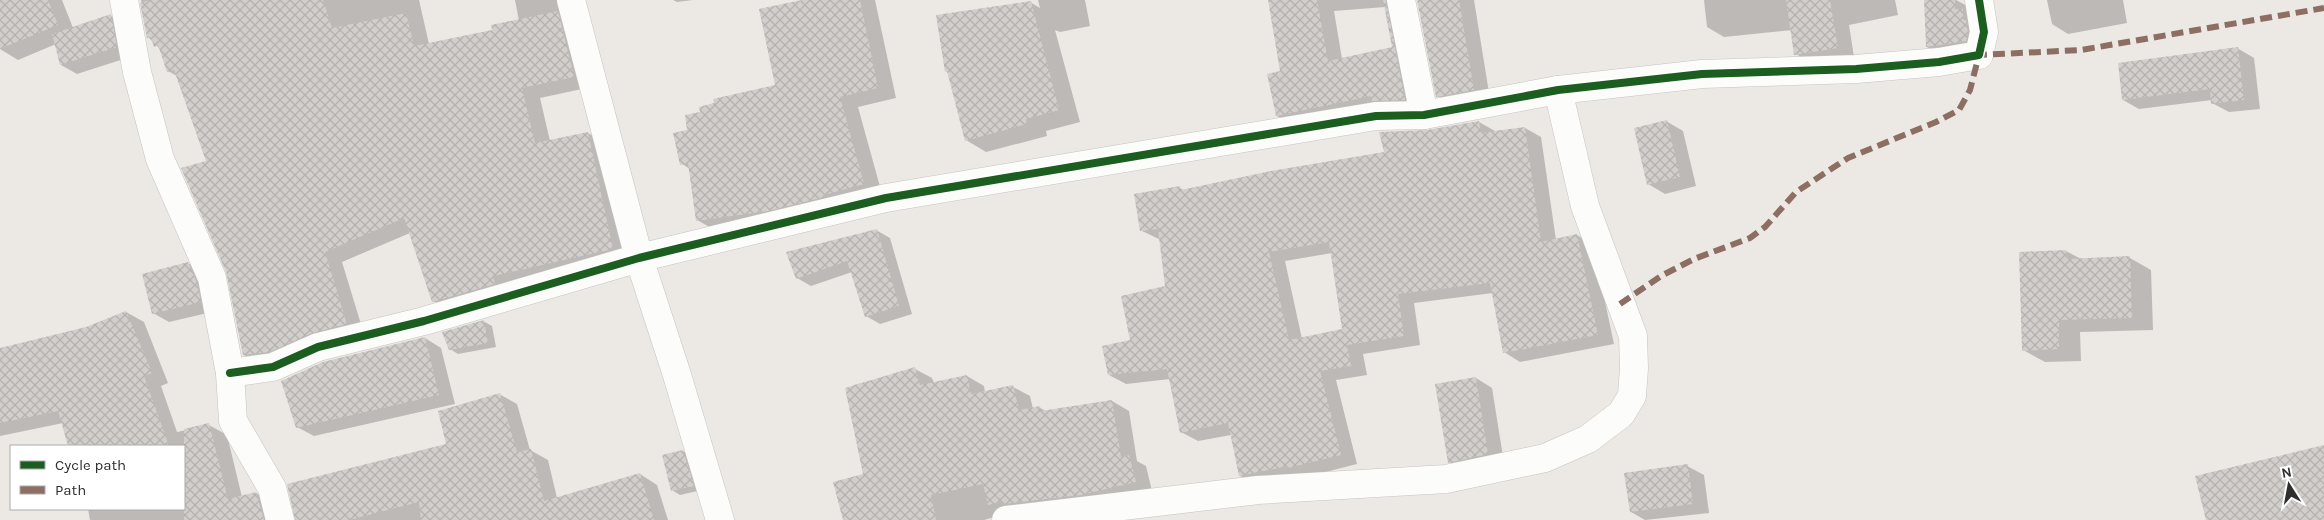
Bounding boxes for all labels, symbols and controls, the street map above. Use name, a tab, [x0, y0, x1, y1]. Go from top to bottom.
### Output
legend	[10, 445, 185, 510]
text: Cycle path	[55, 456, 126, 474]
north arrow	[2264, 460, 2314, 510]
text: N	[2280, 463, 2293, 482]
text: Path	[55, 481, 86, 499]

